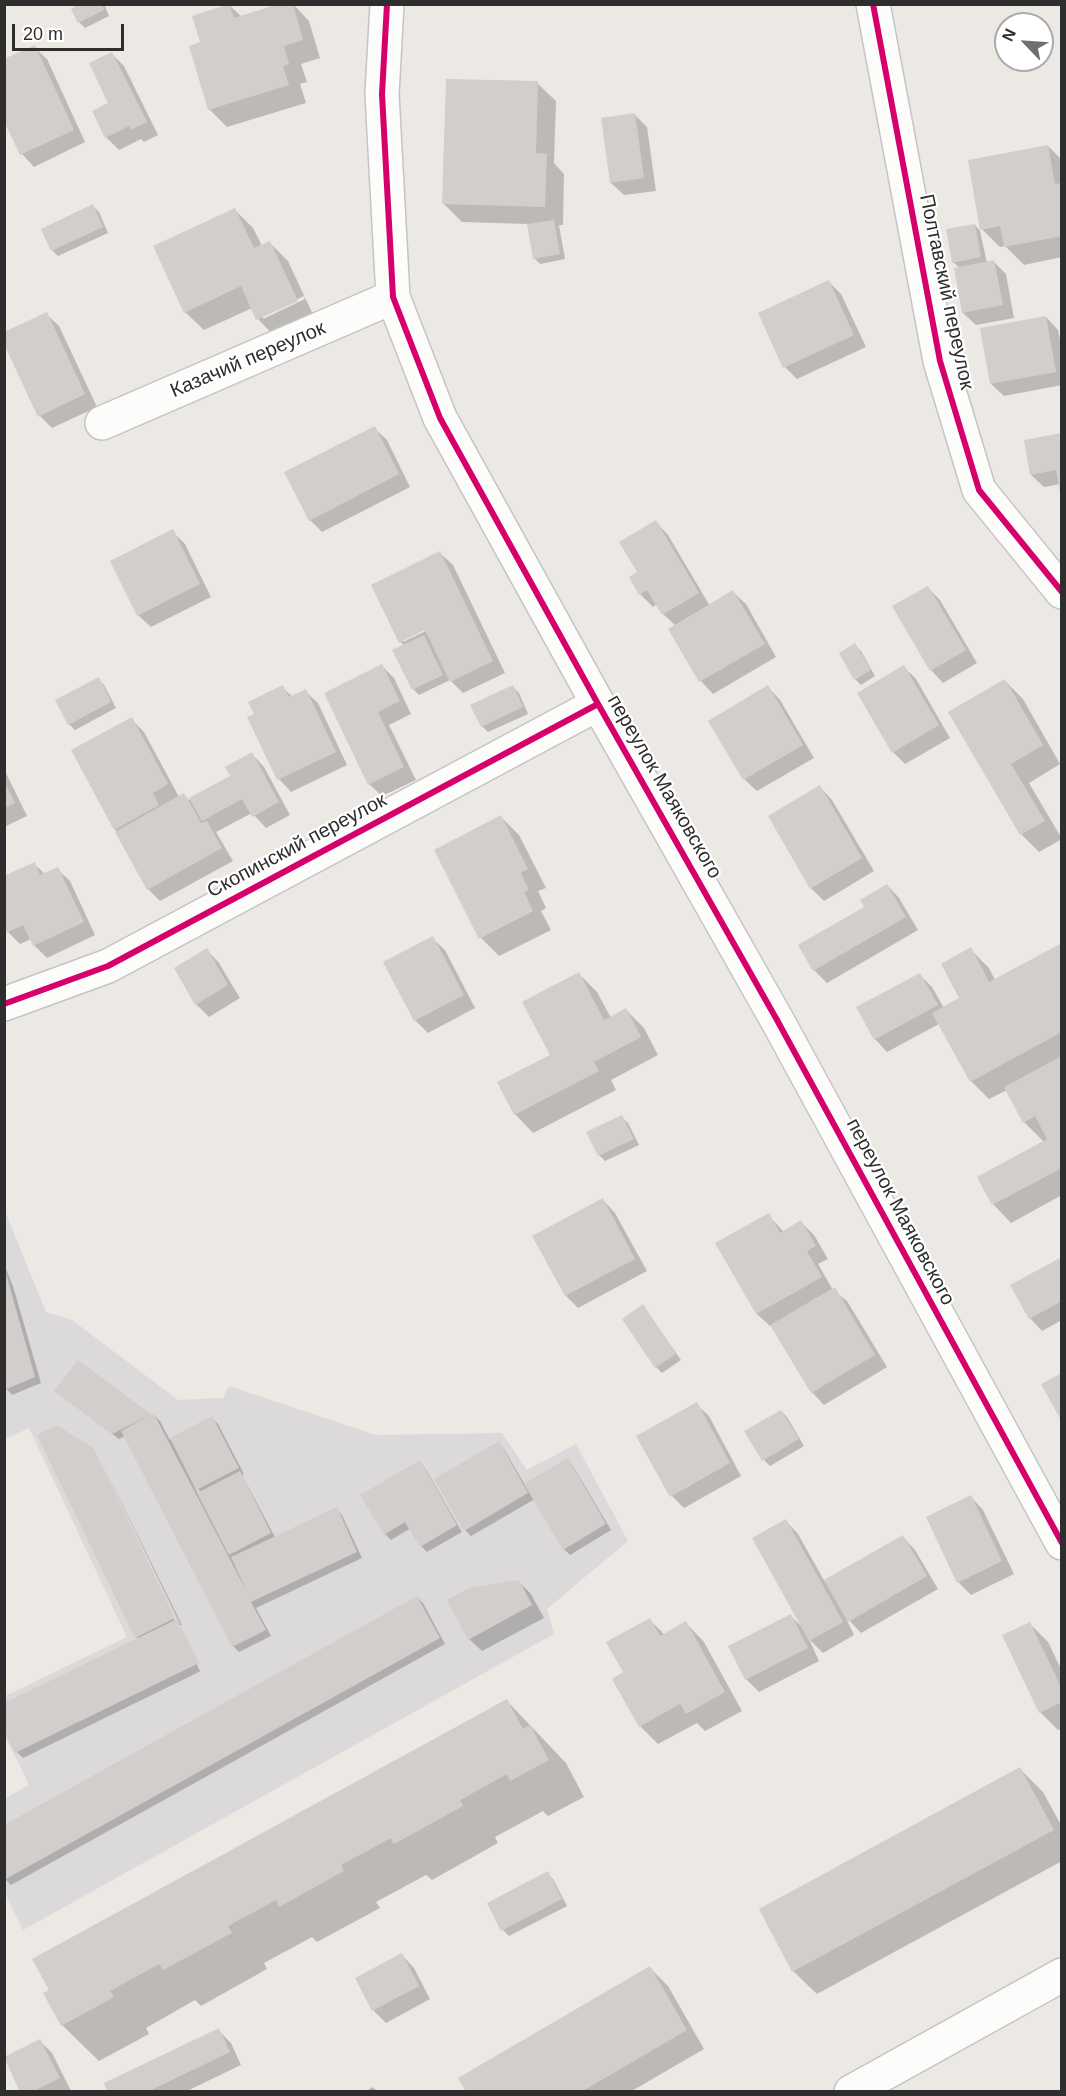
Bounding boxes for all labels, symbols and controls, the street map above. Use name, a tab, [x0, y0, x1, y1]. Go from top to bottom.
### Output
scale bar	[15, 12, 128, 50]
north arrow	[994, 12, 1054, 72]
text: 20 m	[23, 24, 63, 44]
text: N	[999, 26, 1019, 44]
street label: Полтавский переулок	[914, 192, 978, 392]
street label: Казачий переулок	[167, 317, 329, 403]
street label: переулок Маяковского	[602, 691, 726, 883]
street label: Скопинский переулок	[203, 789, 391, 903]
street label: переулок Маяковского	[841, 1114, 959, 1310]

